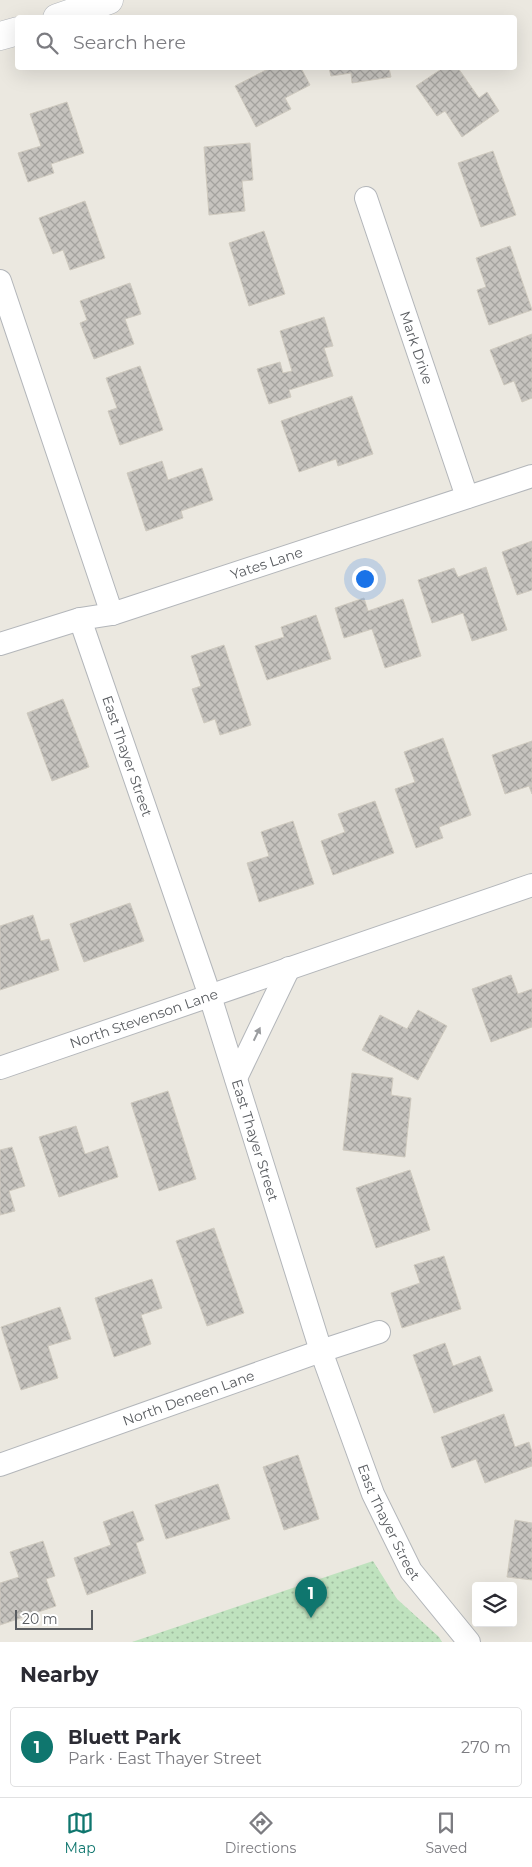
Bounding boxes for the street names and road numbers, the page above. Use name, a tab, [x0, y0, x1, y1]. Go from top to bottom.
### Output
street label: Mark Drive	[396, 309, 437, 387]
street label: Yates Lane	[228, 543, 305, 583]
street label: East Thayer Street	[98, 693, 157, 819]
street label: North Stevenson Lane	[67, 985, 220, 1052]
street label: East Thayer Street	[228, 1077, 283, 1204]
street label: North Deneen Lane	[120, 1366, 257, 1430]
street label: East Thayer Street	[354, 1462, 424, 1584]

